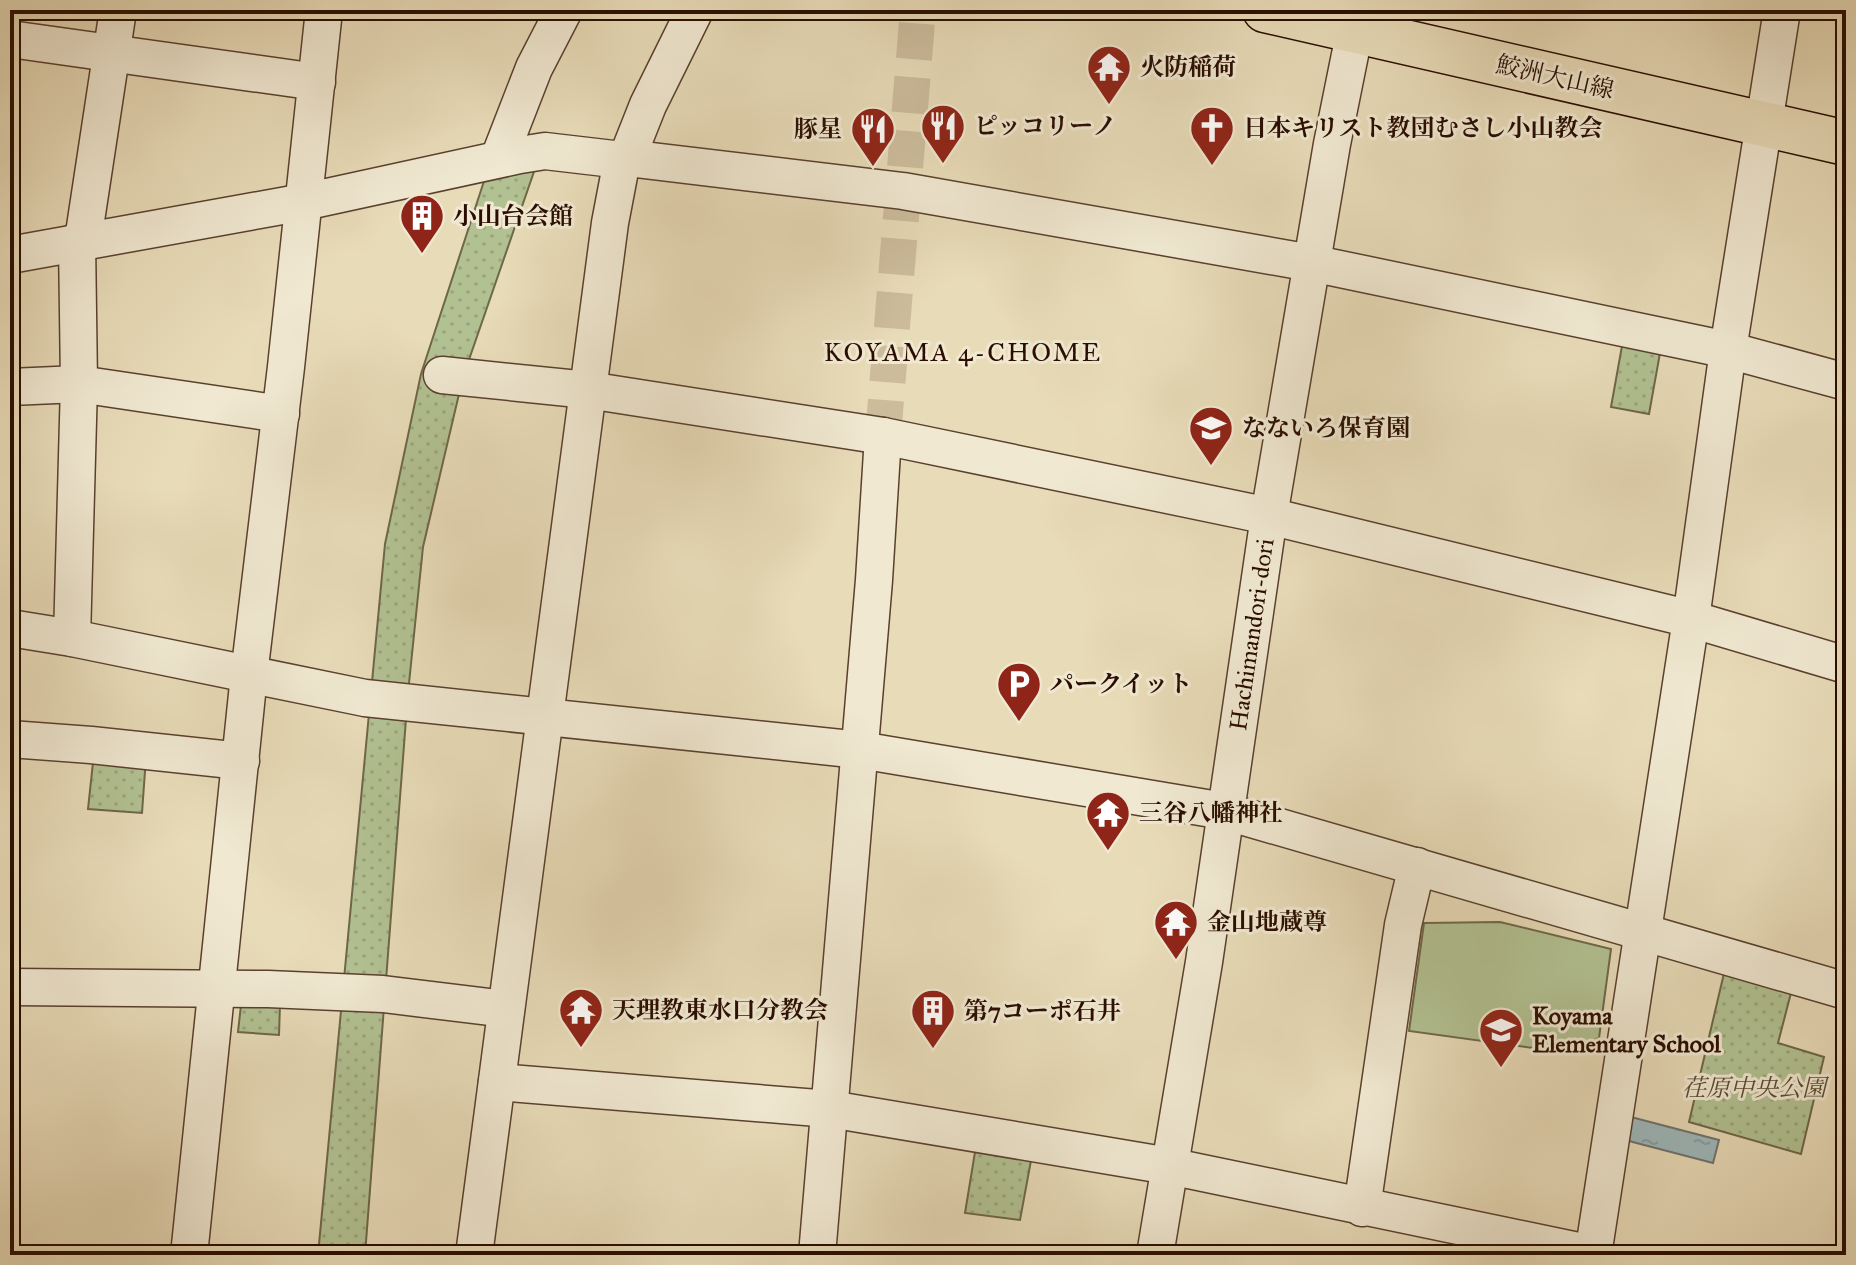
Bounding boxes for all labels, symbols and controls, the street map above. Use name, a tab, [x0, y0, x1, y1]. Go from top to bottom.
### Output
temple icon: 火防稲荷	[1085, 43, 1133, 106]
street label: 鮫洲大山線	[1493, 49, 1617, 105]
place label: 火防稲荷	[1140, 52, 1236, 82]
restaurant icon: ピッコリーノ	[919, 102, 967, 165]
church icon: 日本キリスト教団むさし小山教会	[1188, 104, 1236, 167]
restaurant icon: 豚星	[849, 105, 897, 168]
place label: ピッコリーノ	[974, 111, 1117, 141]
place label: 日本キリスト教団むさし小山教会	[1243, 113, 1603, 143]
place label: 豚星	[794, 114, 842, 144]
building icon: 小山台会館	[398, 192, 446, 255]
place label: 小山台会館	[453, 201, 573, 231]
district label: KOYAMA 4-CHOME	[824, 336, 1102, 368]
school or university icon: なないろ保育園	[1187, 404, 1235, 467]
place label: なないろ保育園	[1242, 413, 1410, 443]
street label: Hachimandori-dori	[1223, 536, 1281, 733]
parking icon: パークイット	[995, 660, 1043, 723]
place label: パークイット	[1050, 669, 1192, 699]
temple icon: 三谷八幡神社	[1084, 789, 1132, 852]
place label: 三谷八幡神社	[1139, 798, 1283, 828]
temple icon: 金山地蔵尊	[1152, 898, 1200, 961]
place label: 金山地蔵尊	[1207, 907, 1327, 937]
temple icon: 天理教東水口分教会	[557, 986, 605, 1049]
building icon: 第7コーポ石井	[909, 987, 957, 1050]
place label: 天理教東水口分教会	[612, 995, 828, 1025]
place label: 第7コーポ石井	[964, 996, 1121, 1026]
place label: Koyama Elementary School	[1532, 1001, 1721, 1059]
school or university icon: Koyama Elementary School	[1477, 1006, 1525, 1069]
park label: 荏原中央公園	[1682, 1073, 1830, 1103]

